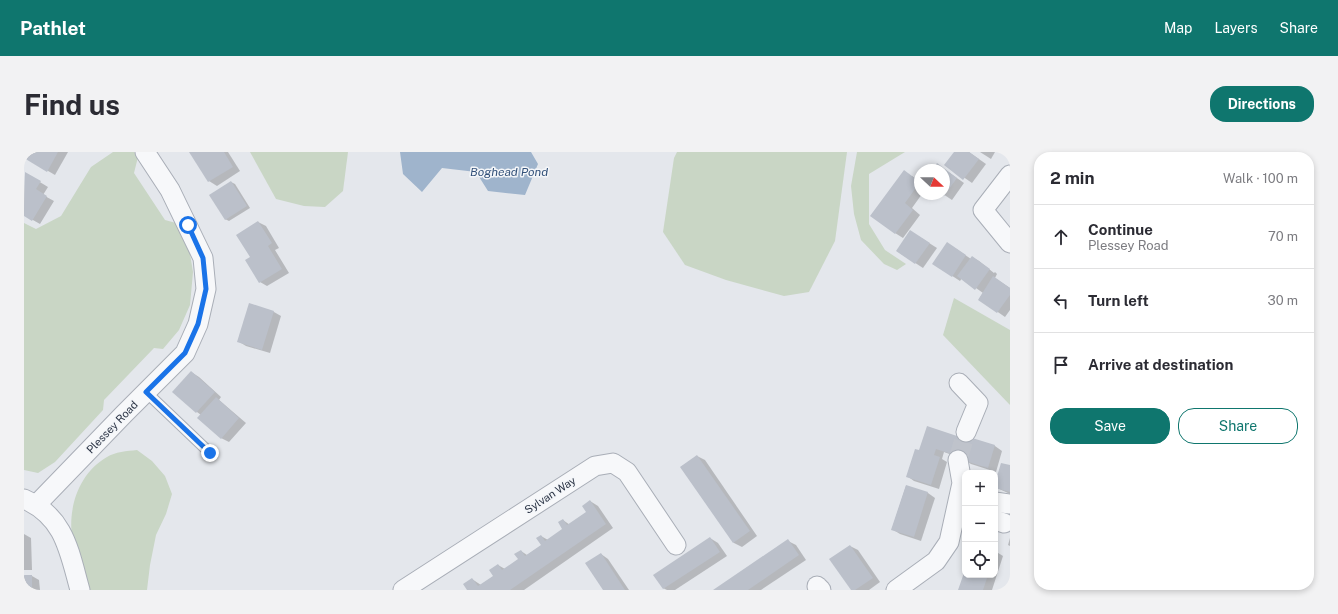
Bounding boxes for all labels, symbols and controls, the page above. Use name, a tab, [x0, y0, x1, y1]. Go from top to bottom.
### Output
text: Pathlet	[20, 17, 86, 39]
text: Map	[1164, 20, 1192, 36]
text: Layers	[1214, 20, 1258, 36]
text: Share	[1280, 20, 1318, 36]
button: Directions	[1210, 86, 1314, 122]
text: Find us	[24, 88, 120, 121]
north arrow	[914, 164, 950, 200]
water label: Boghead Pond	[470, 165, 548, 179]
text: 2 min	[1050, 168, 1095, 188]
text: Walk · 100 m	[1223, 171, 1298, 186]
route start	[179, 216, 197, 234]
text: Continue	[1088, 221, 1153, 238]
icon: ahead	[1050, 226, 1072, 248]
text: 70 m	[1268, 229, 1298, 244]
text: Plessey Road	[1088, 238, 1168, 253]
icon: left	[1050, 290, 1072, 312]
text: Turn left	[1088, 292, 1149, 309]
text: 30 m	[1268, 293, 1298, 308]
icon: arrive	[1050, 354, 1072, 376]
text: Arrive at destination	[1088, 356, 1233, 373]
street label: Plessey Road	[84, 398, 140, 456]
button: Save	[1050, 408, 1170, 444]
button: Share	[1178, 408, 1298, 444]
route end	[201, 444, 219, 462]
map controls	[962, 470, 998, 578]
button: +	[962, 470, 998, 506]
street label: Sylvan Way	[522, 474, 578, 516]
button: −	[962, 506, 998, 542]
button: locate	[962, 542, 998, 578]

